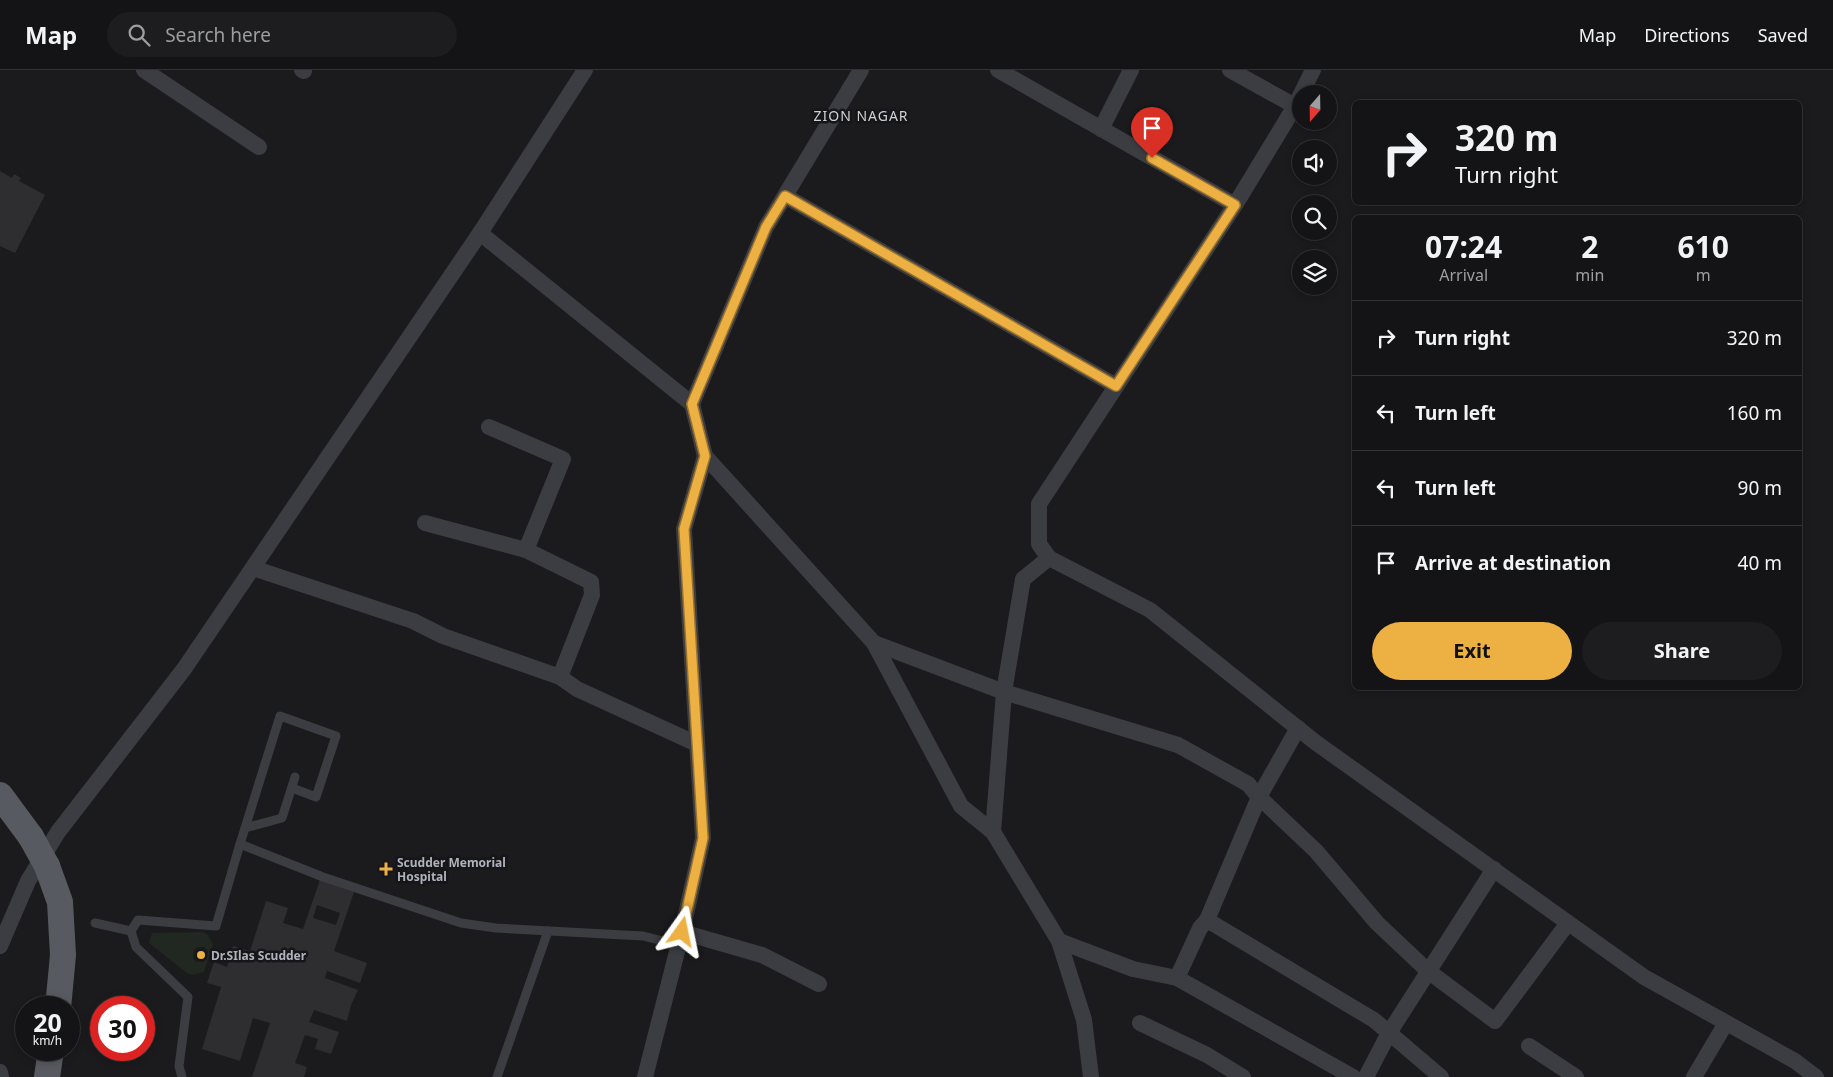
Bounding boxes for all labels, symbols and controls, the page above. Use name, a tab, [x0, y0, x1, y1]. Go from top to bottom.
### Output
search box	[107, 12, 457, 57]
text: Map	[25, 18, 77, 51]
icon: search	[125, 21, 153, 49]
text: Search here	[165, 22, 271, 48]
text: Map	[1579, 23, 1616, 47]
text: Directions	[1644, 23, 1730, 47]
text: Saved	[1758, 23, 1808, 47]
north arrow	[1292, 85, 1338, 130]
map controls	[1292, 85, 1337, 295]
district label: ZION NAGAR	[813, 106, 909, 125]
pin	[1131, 107, 1173, 158]
icon: arrive	[1138, 114, 1166, 142]
text: 320 m	[1455, 114, 1558, 161]
icon: right	[1372, 120, 1437, 185]
button: sound	[1292, 140, 1337, 185]
text: Turn right	[1455, 159, 1558, 189]
button: search	[1292, 195, 1337, 240]
text: 07:24	[1425, 226, 1502, 267]
text: 2	[1581, 226, 1598, 267]
text: 610	[1677, 226, 1729, 267]
button: layers	[1292, 250, 1337, 295]
text: Arrival	[1439, 264, 1488, 286]
text: min	[1575, 264, 1604, 286]
text: m	[1696, 264, 1711, 286]
icon: right	[1372, 324, 1400, 352]
text: Turn right	[1415, 325, 1510, 351]
text: 320 m	[1727, 325, 1782, 351]
icon: left	[1372, 399, 1400, 427]
text: Turn left	[1415, 400, 1496, 426]
text: 160 m	[1727, 400, 1782, 426]
icon: left	[1372, 474, 1400, 502]
text: Turn left	[1415, 475, 1496, 501]
text: 90 m	[1738, 475, 1782, 501]
icon: arrive	[1372, 549, 1400, 577]
text: Arrive at destination	[1415, 550, 1611, 576]
text: 40 m	[1738, 550, 1782, 576]
button: Exit	[1372, 622, 1572, 680]
button: Share	[1582, 622, 1782, 680]
place label: Scudder Memorial Hospital	[397, 854, 506, 885]
marker: Scudder Memorial Hospital	[379, 862, 393, 876]
position arrow	[655, 905, 707, 957]
place label: Dr.SIlas Scudder	[211, 947, 307, 964]
marker: Dr.SIlas Scudder	[195, 949, 207, 961]
speed limit sign: 30	[90, 996, 155, 1061]
text: 20	[33, 1005, 62, 1039]
text: km/h	[33, 1032, 62, 1049]

